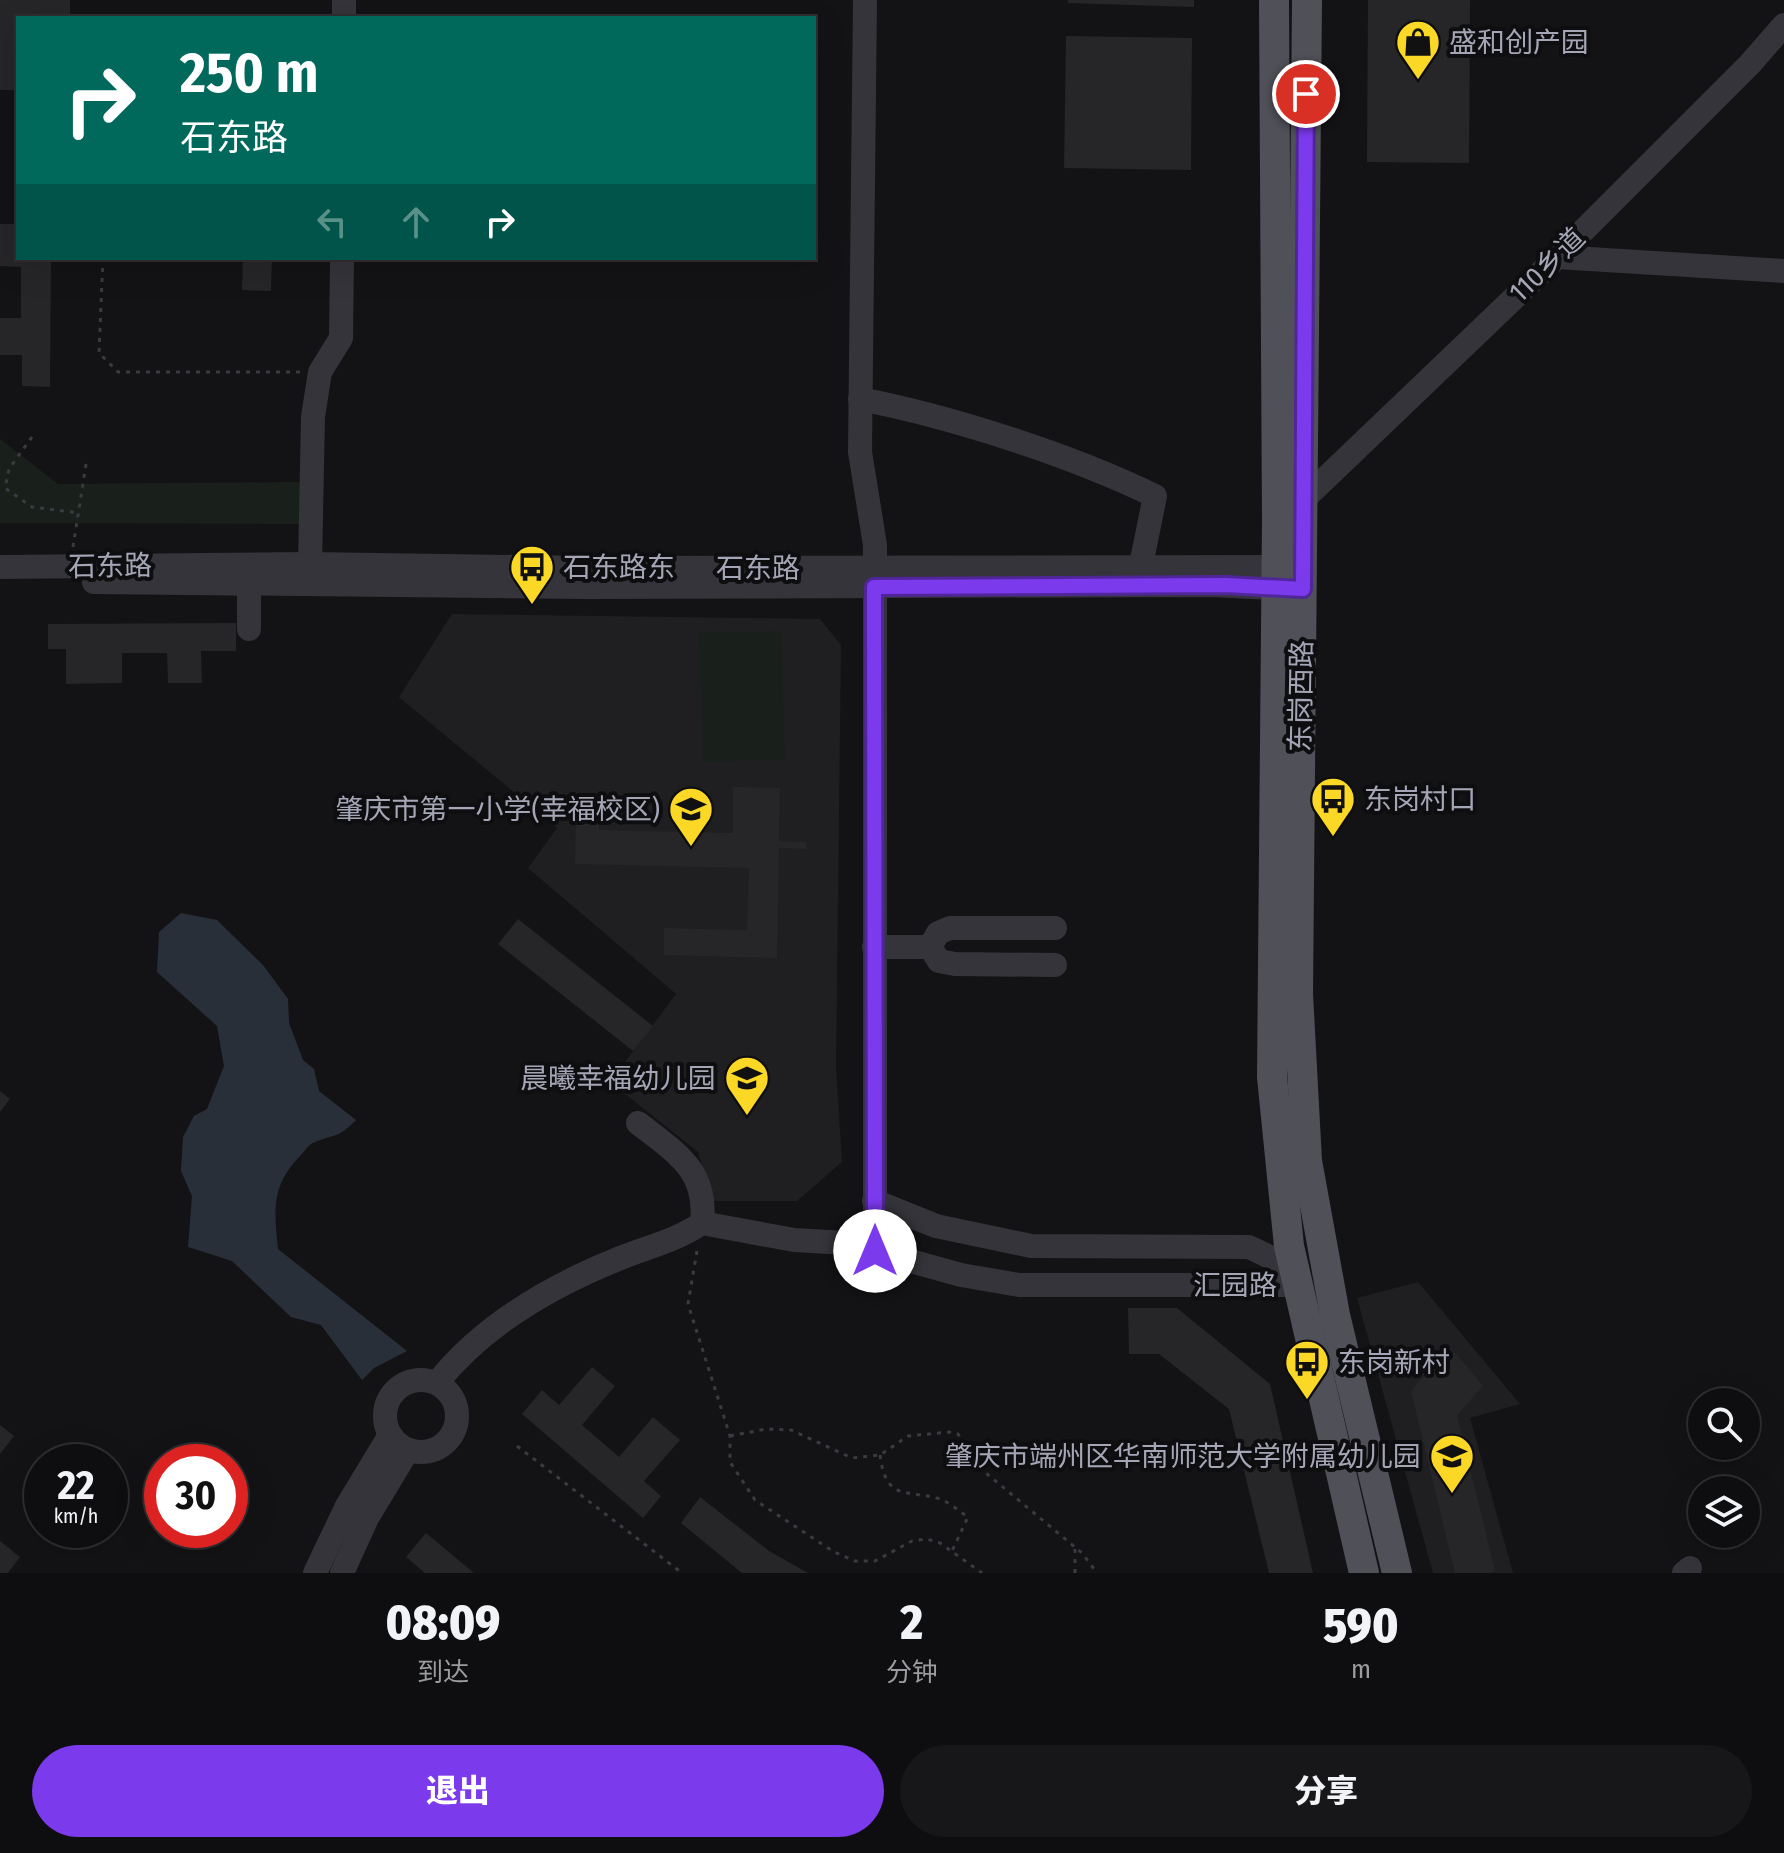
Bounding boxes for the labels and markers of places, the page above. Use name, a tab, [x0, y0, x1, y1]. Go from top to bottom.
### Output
shop icon: 盛和创产园	[1394, 18, 1442, 81]
place label: 盛和创产园	[1449, 26, 1589, 59]
pin	[1272, 60, 1340, 128]
bus stop icon: 石东路东	[508, 543, 556, 606]
place label: 石东路东	[563, 551, 675, 584]
bus stop icon: 东岗村口	[1309, 775, 1357, 838]
place label: 东岗村口	[1364, 783, 1476, 816]
school or university icon: 肇庆市第一小学(幸福校区)	[667, 785, 715, 848]
place label: 肇庆市第一小学(幸福校区)	[335, 793, 660, 826]
school or university icon: 晨曦幸福幼儿园	[723, 1054, 771, 1117]
place label: 晨曦幸福幼儿园	[520, 1062, 716, 1095]
bus stop icon: 东岗新村	[1283, 1338, 1331, 1401]
place label: 东岗新村	[1338, 1346, 1450, 1379]
school or university icon: 肇庆市端州区华南师范大学附属幼儿园	[1428, 1432, 1476, 1495]
place label: 肇庆市端州区华南师范大学附属幼儿园	[945, 1440, 1421, 1473]

